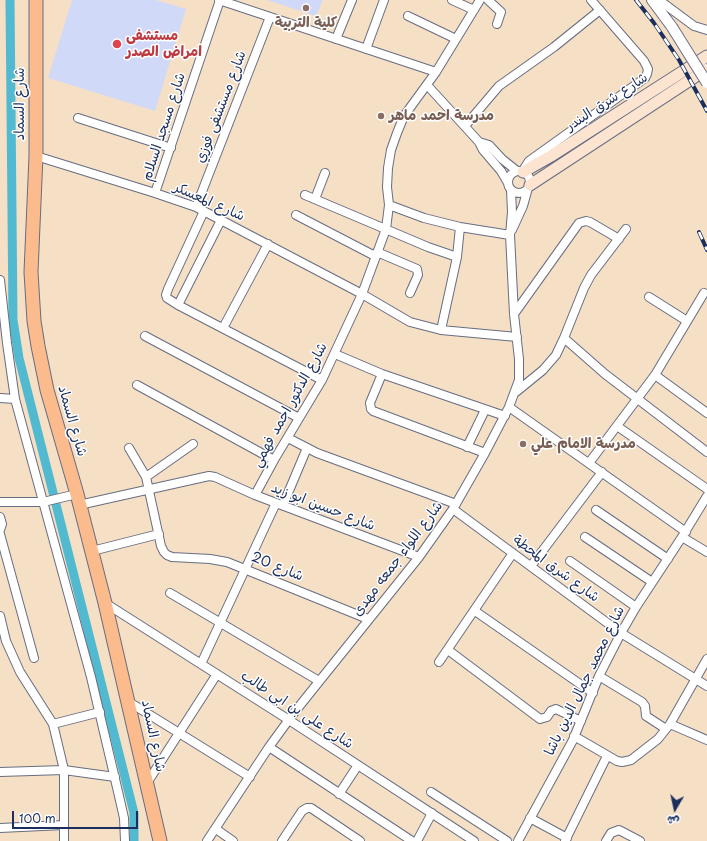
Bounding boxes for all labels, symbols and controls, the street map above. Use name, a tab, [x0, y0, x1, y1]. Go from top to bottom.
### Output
marker: كلية التربية	[301, 3, 311, 13]
place label: كلية التربية	[275, 15, 337, 31]
place label: مستشفى امراض الصدر	[126, 28, 202, 60]
marker: مستشفى امراض الصدر	[111, 38, 123, 50]
street label: شارع مستشفى فوزي	[192, 49, 250, 165]
street label: شارع السماد	[12, 68, 28, 140]
street label: شارع شرق البندر	[563, 69, 651, 135]
street label: شارع مسجد السلام	[139, 71, 189, 183]
place label: مدرسة احمد ماهر	[389, 108, 494, 124]
marker: مدرسة احمد ماهر	[376, 111, 386, 121]
street label: شارع المعسكر	[171, 179, 247, 225]
street label: شارع الدكتور احمد فهمي	[249, 340, 331, 470]
street label: شارع السماد	[54, 384, 90, 458]
place label: مدرسة الامام علي	[531, 436, 636, 452]
marker: مدرسة الامام علي	[518, 439, 528, 449]
street label: شارع حسين ابو زيد	[269, 479, 377, 535]
street label: شارع اللواء جمعه مهدى	[349, 498, 447, 620]
street label: شارع شرق المحطة	[509, 532, 603, 606]
street label: شارع 20	[248, 549, 306, 585]
street label: شارع محمد جمال الدين باشا	[541, 603, 629, 759]
street label: شارع على بن ابى طالب	[238, 667, 356, 753]
street label: شارع السماد	[137, 699, 169, 773]
north arrow	[655, 789, 695, 829]
scale bar	[14, 803, 140, 829]
text: 100 m	[19, 809, 56, 827]
text: ش	[666, 812, 680, 831]

